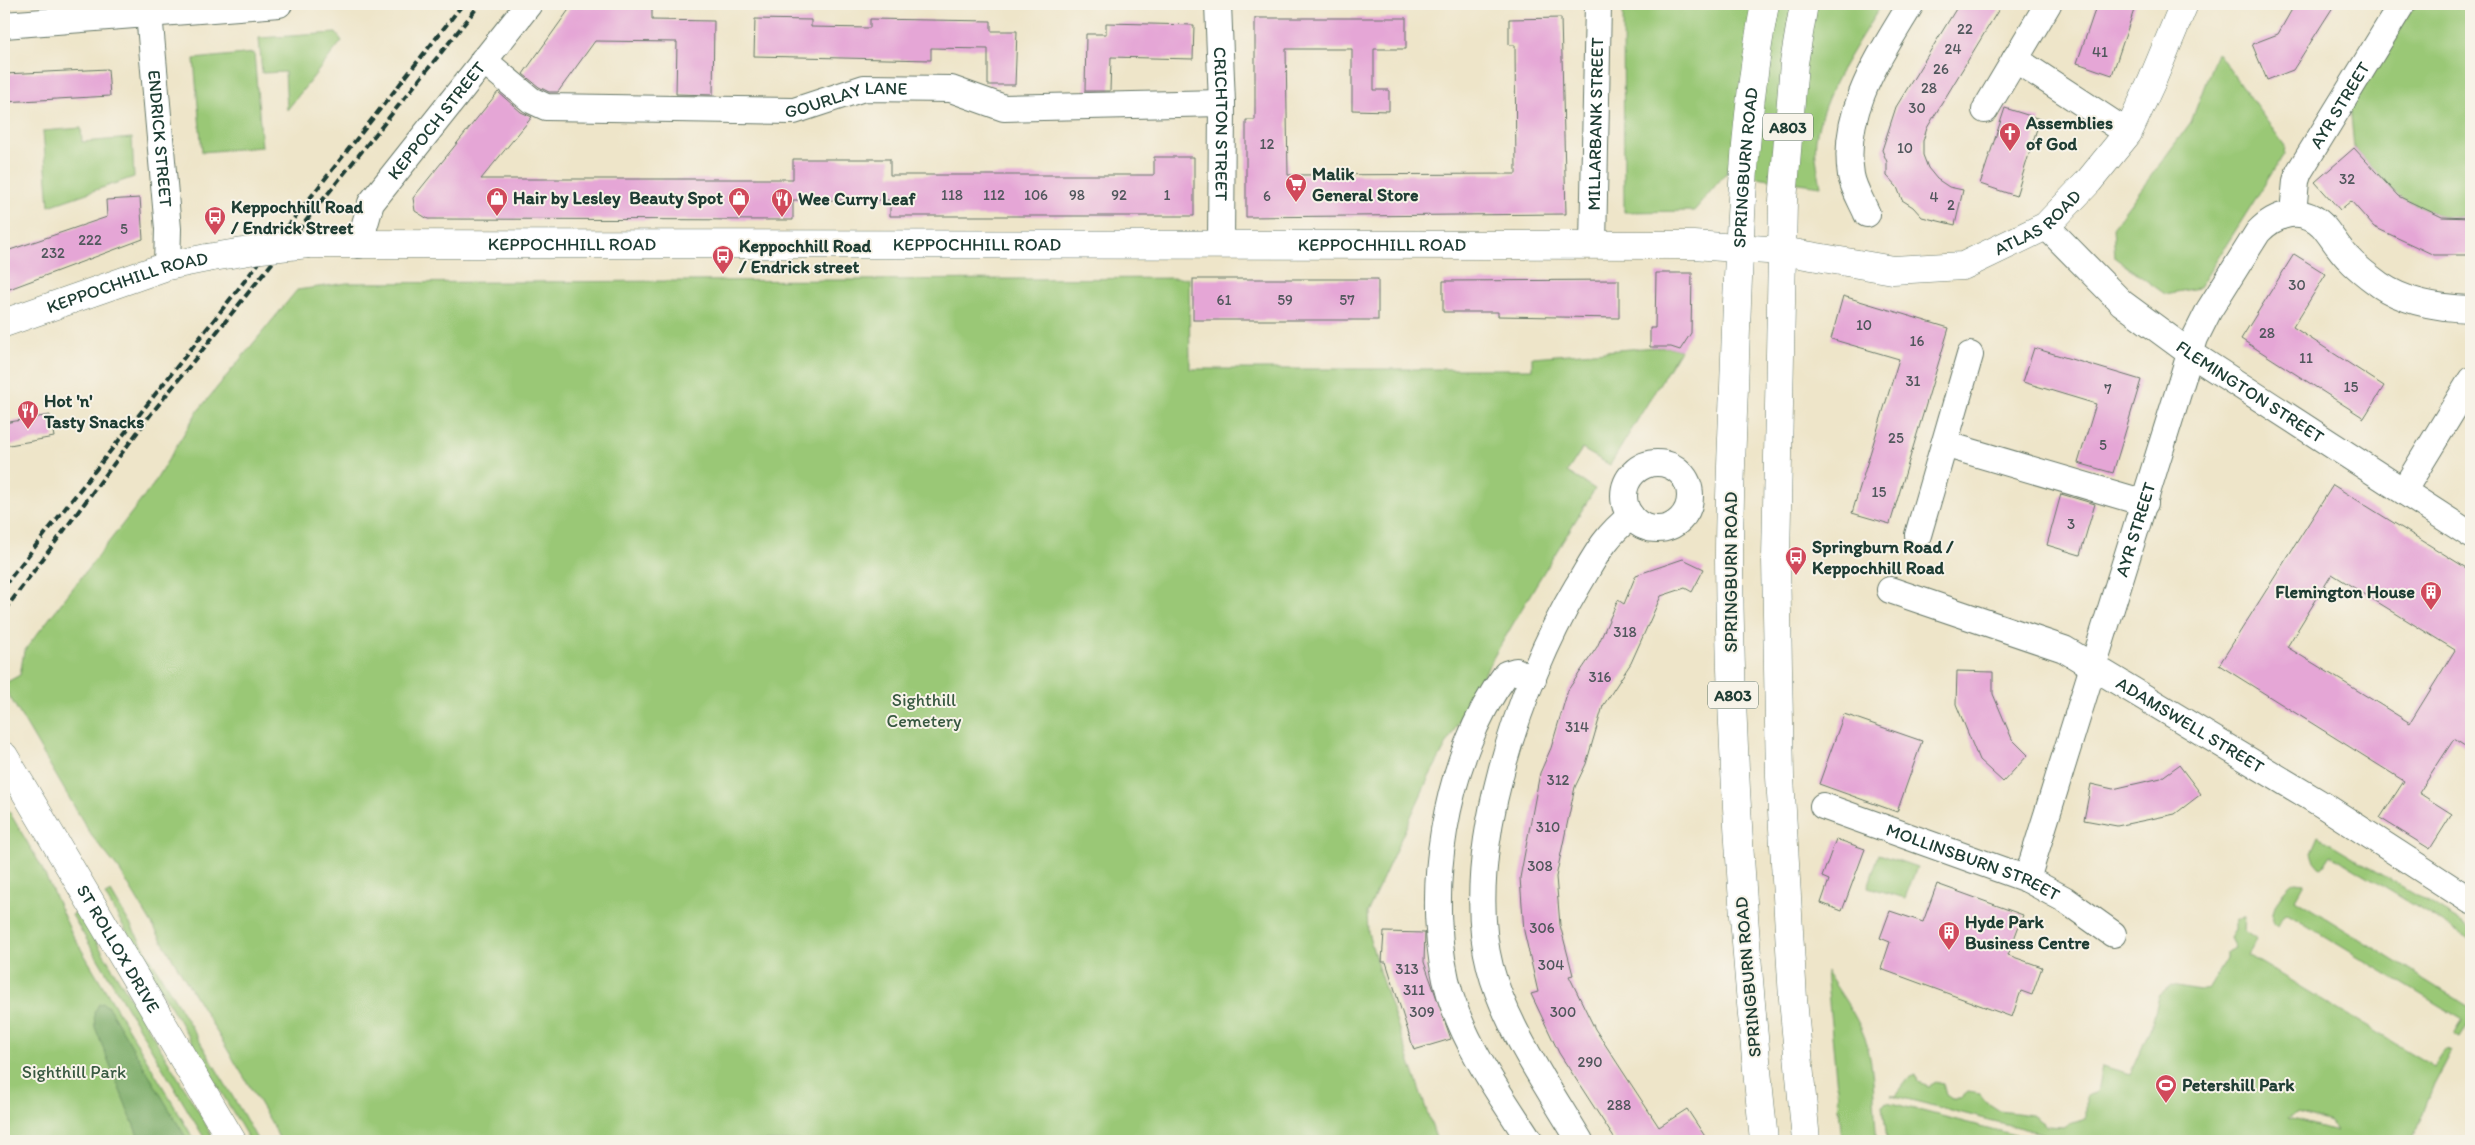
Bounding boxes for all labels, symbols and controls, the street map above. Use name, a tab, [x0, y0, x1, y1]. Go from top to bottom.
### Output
house number: 22	[1957, 20, 1973, 38]
street label: MILLARBANK STREET	[1583, 37, 1608, 211]
house number: 24	[1945, 40, 1961, 58]
house number: 41	[2092, 43, 2108, 61]
street label: CRICHTON STREET	[1209, 46, 1233, 201]
street label: KEPPOCH STREET	[383, 57, 490, 184]
street label: AYR STREET	[2305, 58, 2375, 153]
house number: 26	[1933, 60, 1949, 78]
street label: ENDRICK STREET	[143, 69, 177, 208]
street label: GOURLAY LANE	[785, 77, 908, 122]
house number: 28	[1921, 79, 1937, 97]
street label: SPRINGBURN ROAD	[1728, 86, 1763, 249]
house number: 30	[1908, 99, 1926, 117]
place label: Assemblies of God	[2025, 112, 2113, 155]
road number: A803	[1763, 114, 1813, 140]
church icon: Assemblies of God	[1998, 121, 2022, 152]
house number: 12	[1260, 135, 1275, 153]
house number: 10	[1897, 139, 1913, 157]
place label: Malik General Store	[1312, 163, 1419, 206]
house number: 32	[2339, 170, 2355, 188]
supermarket icon: Malik General Store	[1284, 172, 1308, 203]
street label: ATLAS ROAD	[1991, 185, 2086, 260]
shop icon: Hair by Lesley	[485, 186, 509, 217]
shop icon: Beauty Spot	[727, 186, 751, 217]
house number: 118	[941, 186, 963, 204]
house number: 112	[983, 186, 1005, 204]
house number: 106	[1024, 186, 1048, 204]
house number: 98	[1069, 186, 1085, 204]
house number: 92	[1111, 186, 1127, 204]
house number: 1	[1164, 186, 1171, 204]
place label: Hair by Lesley	[513, 187, 621, 209]
place label: Beauty Spot	[629, 187, 723, 209]
restaurant icon: Wee Curry Leaf	[770, 187, 794, 218]
house number: 6	[1263, 187, 1271, 205]
place label: Wee Curry Leaf	[798, 188, 917, 210]
house number: 4	[1929, 188, 1939, 206]
place label: Keppochhill Road / Endrick Street	[230, 196, 363, 239]
house number: 2	[1947, 196, 1955, 214]
bus stop icon: Keppochhill Road / Endrick Street	[203, 205, 227, 236]
house number: 5	[120, 220, 128, 238]
house number: 222	[78, 231, 102, 249]
street label: KEPPOCHHILL ROAD	[488, 233, 656, 255]
street label: KEPPOCHHILL ROAD	[893, 233, 1061, 256]
street label: KEPPOCHHILL ROAD	[1298, 234, 1466, 256]
place label: Keppochhill Road / Endrick street	[738, 235, 871, 278]
house number: 232	[41, 244, 65, 262]
bus stop icon: Keppochhill Road / Endrick street	[711, 244, 735, 275]
street label: KEPPOCHHILL ROAD	[44, 247, 210, 318]
house number: 30	[2288, 276, 2306, 294]
house number: 61	[1217, 291, 1231, 309]
house number: 59	[1277, 291, 1293, 309]
house number: 57	[1339, 291, 1355, 309]
house number: 10	[1856, 316, 1872, 334]
house number: 28	[2259, 324, 2275, 342]
house number: 16	[1910, 332, 1925, 350]
street label: FLEMINGTON STREET	[2172, 335, 2328, 448]
house number: 11	[2299, 349, 2313, 367]
house number: 31	[1905, 372, 1921, 390]
house number: 15	[2344, 378, 2359, 396]
house number: 7	[2104, 380, 2112, 398]
place label: Hot 'n' Tasty Snacks	[43, 390, 144, 433]
restaurant icon: Hot 'n' Tasty Snacks	[16, 399, 40, 430]
house number: 25	[1888, 429, 1904, 447]
house number: 5	[2099, 436, 2107, 454]
street label: AYR STREET	[2111, 480, 2161, 579]
house number: 15	[1872, 483, 1887, 501]
street label: SPRINGBURN ROAD	[1720, 491, 1742, 653]
house number: 3	[2067, 515, 2075, 533]
place label: Springburn Road / Keppochhill Road	[1812, 536, 1954, 579]
bus stop icon: Springburn Road / Keppochhill Road	[1784, 545, 1808, 576]
building icon: Flemington House	[2419, 580, 2443, 611]
place label: Flemington House	[2275, 581, 2415, 603]
house number: 318	[1613, 623, 1637, 641]
house number: 316	[1588, 668, 1612, 686]
street label: ADAMSWELL STREET	[2112, 672, 2268, 778]
road number: A803	[1708, 682, 1758, 708]
park label: Sighthill Cemetery	[887, 689, 962, 732]
house number: 314	[1565, 718, 1589, 736]
house number: 312	[1546, 771, 1570, 789]
house number: 310	[1536, 818, 1560, 836]
street label: MOLLINSBURN STREET	[1883, 818, 2064, 906]
house number: 308	[1527, 857, 1553, 875]
street label: ST ROLLOX DRIVE	[72, 881, 165, 1017]
street label: SPRINGBURN ROAD	[1730, 896, 1766, 1058]
place label: Hyde Park Business Centre	[1965, 911, 2090, 954]
house number: 306	[1529, 919, 1555, 937]
building icon: Hyde Park Business Centre	[1937, 920, 1961, 951]
house number: 304	[1538, 956, 1564, 974]
house number: 313	[1395, 960, 1419, 978]
house number: 311	[1403, 981, 1425, 999]
house number: 309	[1409, 1003, 1435, 1021]
house number: 300	[1550, 1003, 1576, 1021]
house number: 290	[1578, 1053, 1602, 1071]
park label: Sighthill Park	[22, 1061, 126, 1083]
sports icon: Petershill Park	[2154, 1073, 2178, 1104]
place label: Petershill Park	[2182, 1074, 2295, 1096]
house number: 288	[1607, 1096, 1631, 1114]

